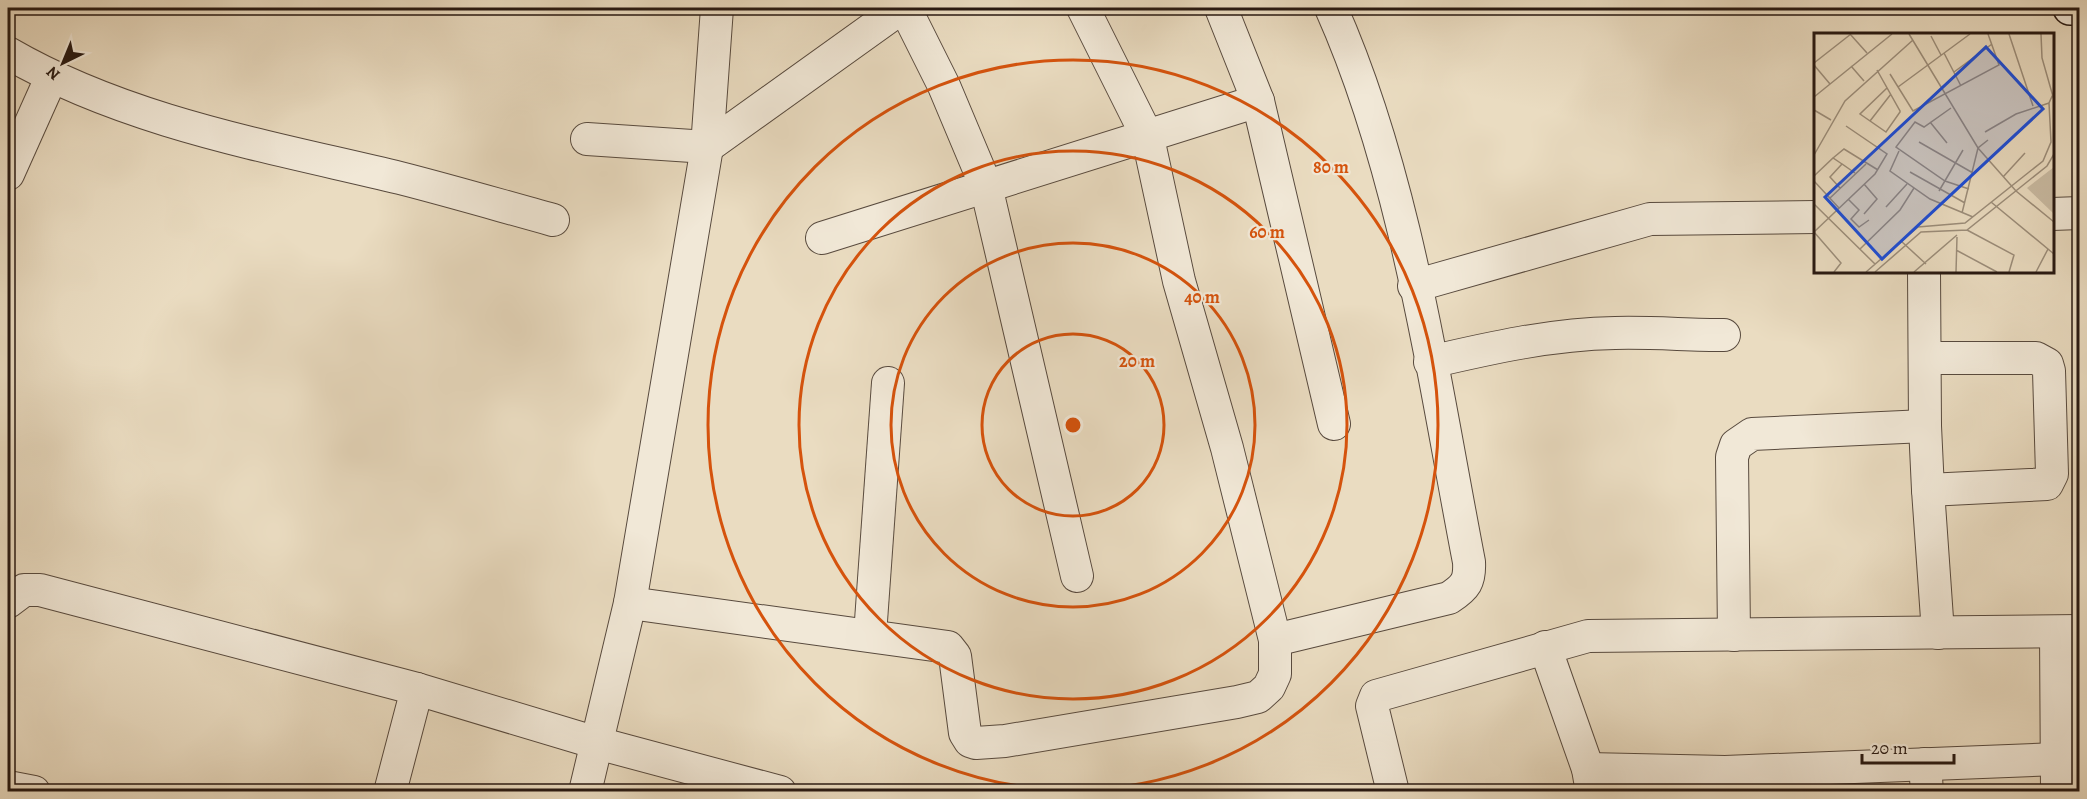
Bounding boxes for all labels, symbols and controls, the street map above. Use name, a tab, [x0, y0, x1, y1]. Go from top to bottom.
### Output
north arrow	[33, 33, 93, 93]
inset map	[1814, 33, 2054, 273]
text: N	[41, 61, 65, 85]
text: 80 m	[1313, 155, 1349, 179]
text: 60 m	[1249, 220, 1285, 244]
text: 40 m	[1184, 285, 1220, 309]
text: 20 m	[1119, 349, 1155, 373]
centre of rings	[1063, 415, 1083, 435]
scale bar	[1862, 727, 1954, 765]
text: 20 m	[1871, 736, 1908, 760]

